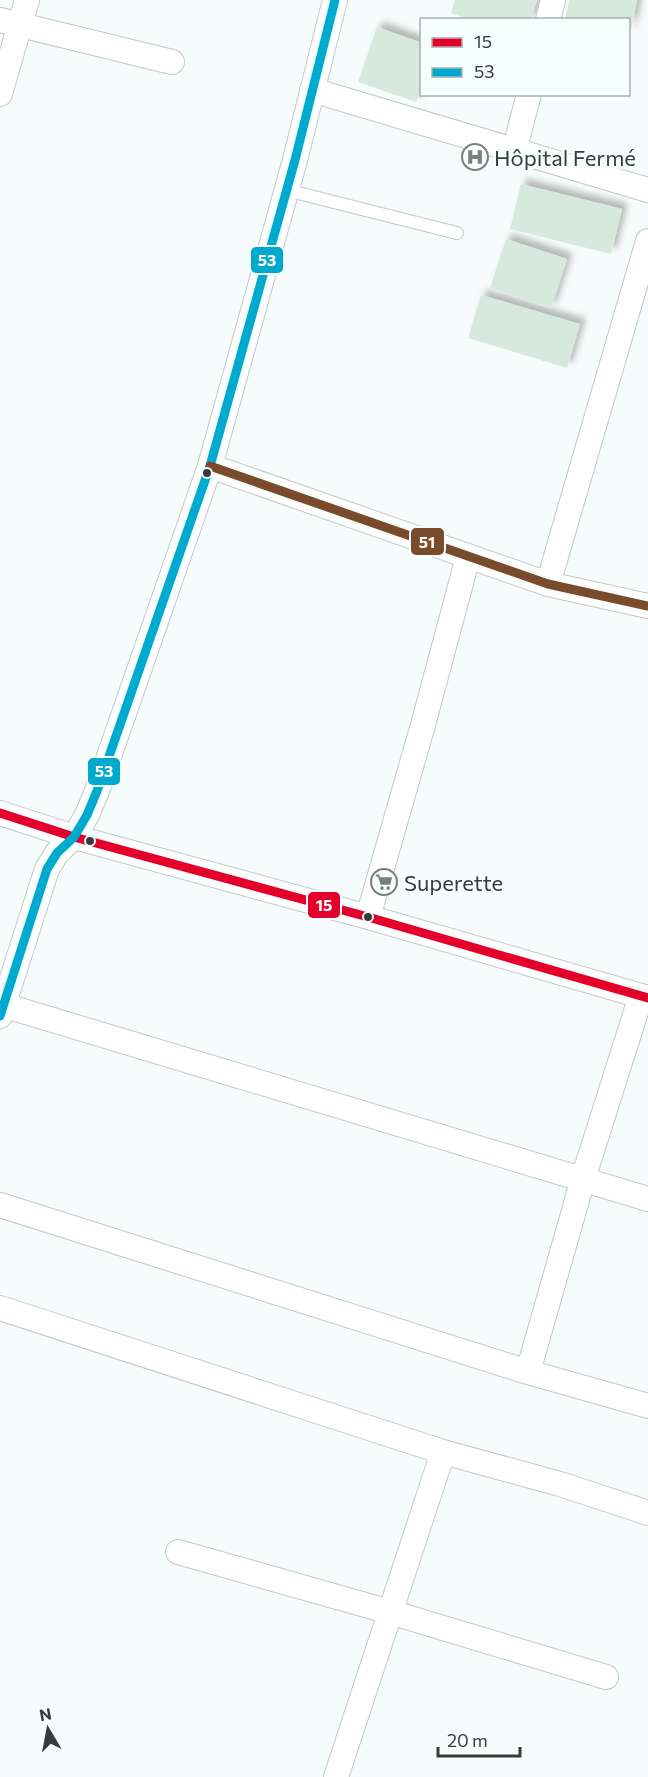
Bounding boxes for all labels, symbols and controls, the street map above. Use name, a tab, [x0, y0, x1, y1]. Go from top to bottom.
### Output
legend	[420, 18, 630, 96]
text: 15	[474, 30, 492, 52]
text: 53	[474, 60, 495, 82]
hospital icon: Hôpital Fermé	[460, 142, 490, 172]
place label: Hôpital Fermé	[494, 144, 636, 171]
line badge: 53	[250, 246, 284, 274]
text: 53	[258, 250, 276, 269]
unlabelled marker	[201, 467, 213, 479]
line badge: 51	[410, 527, 445, 556]
text: 51	[419, 532, 435, 551]
line badge: 53	[87, 757, 121, 786]
text: 53	[95, 761, 113, 780]
unlabelled marker	[84, 835, 96, 847]
supermarket icon: Superette	[369, 867, 399, 897]
place label: Superette	[404, 869, 503, 896]
line badge: 15	[307, 891, 341, 919]
text: 15	[316, 895, 332, 914]
unlabelled marker	[362, 911, 374, 923]
north arrow	[18, 1699, 78, 1759]
text: N	[38, 1703, 53, 1724]
scale bar	[438, 1720, 520, 1758]
text: 20 m	[447, 1729, 488, 1751]

